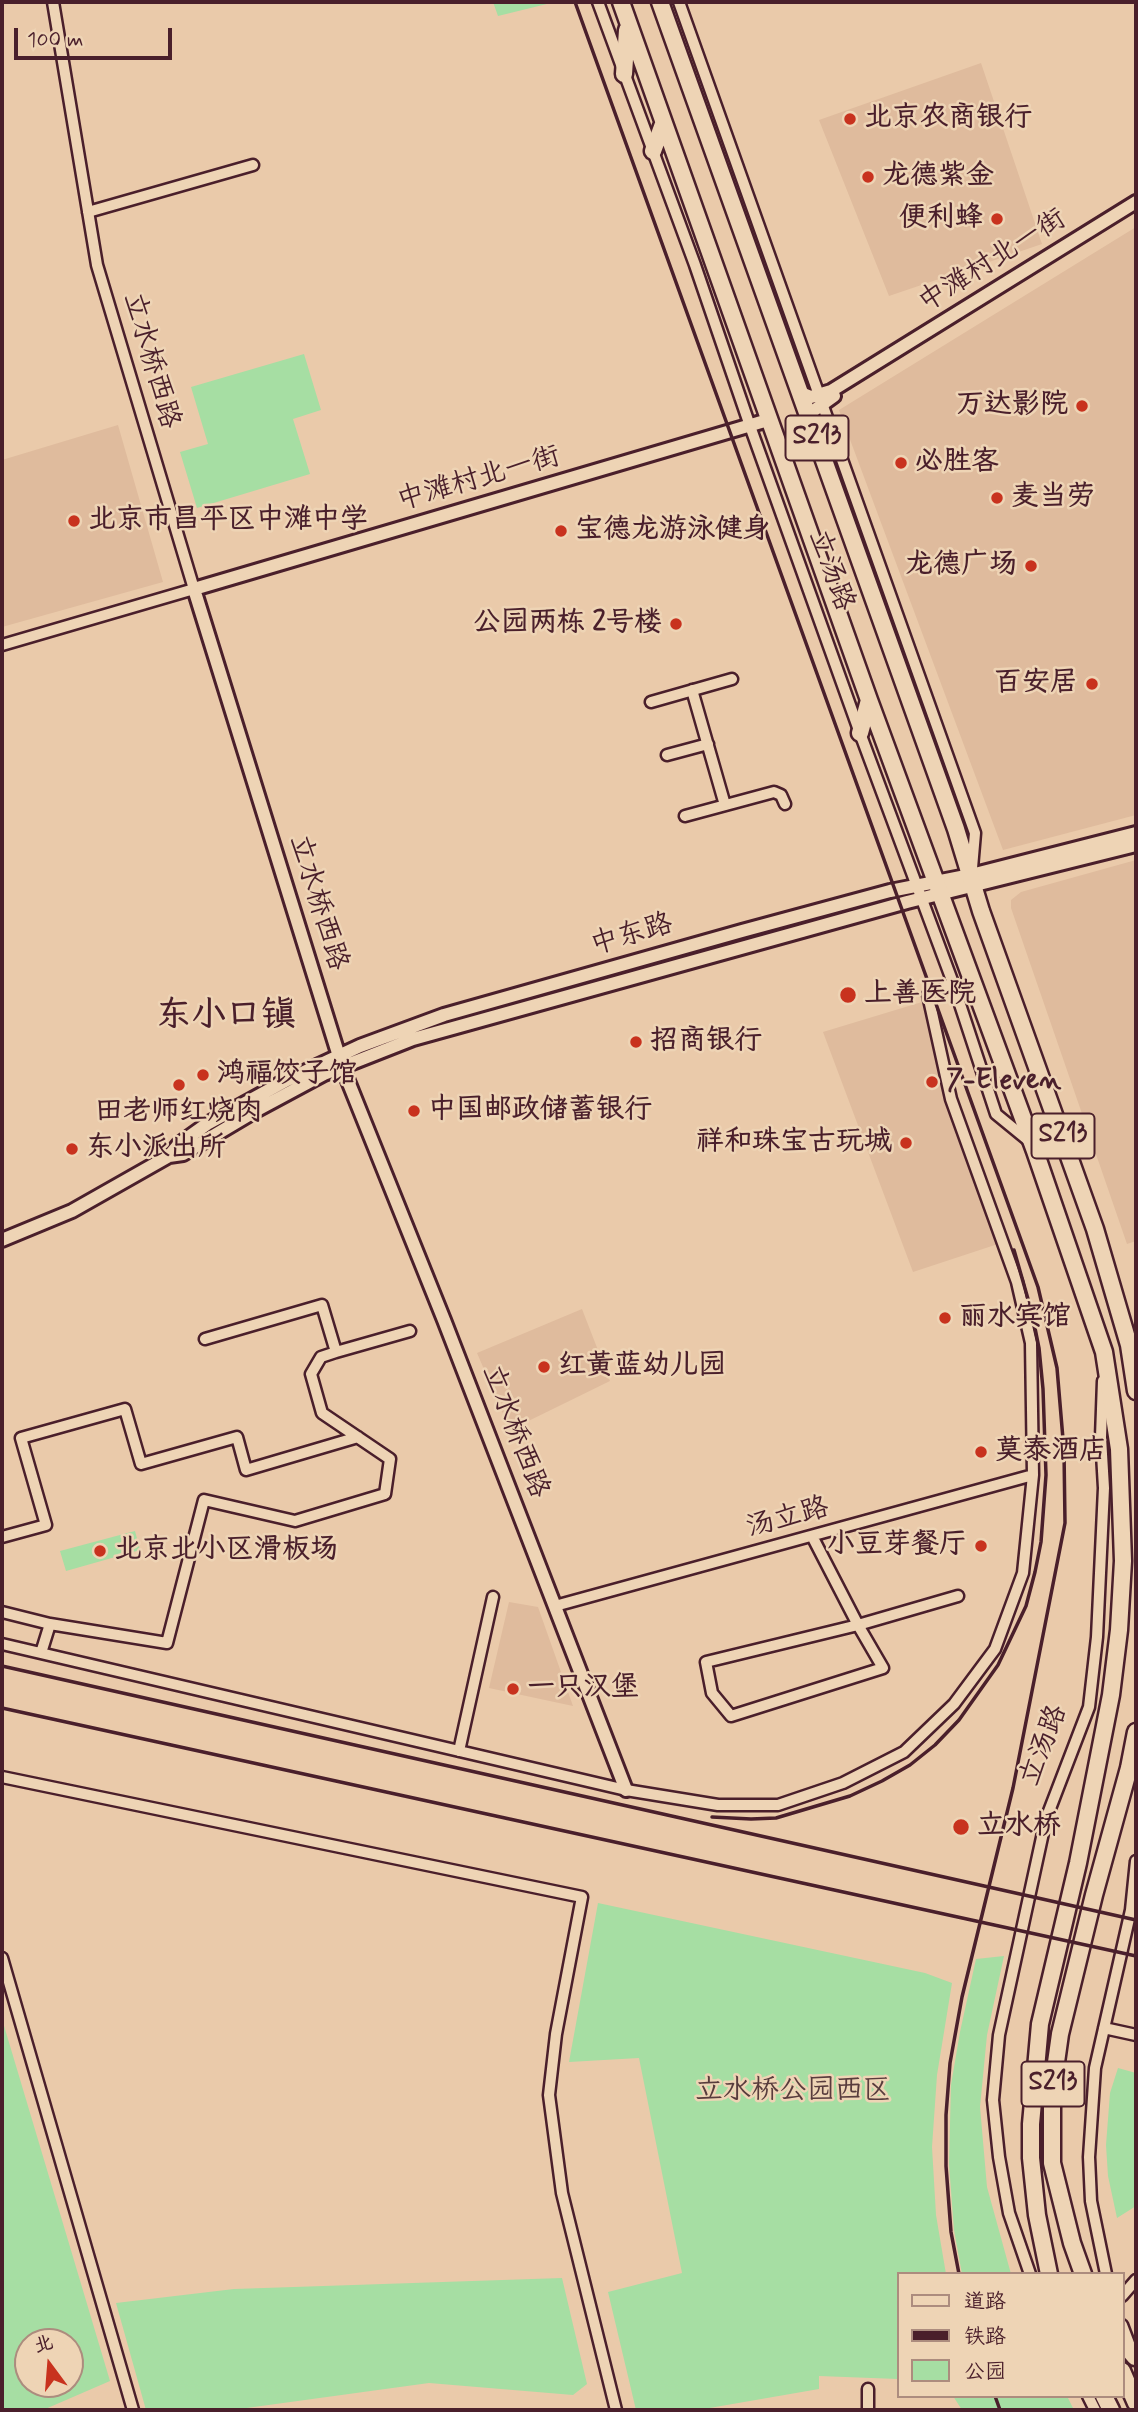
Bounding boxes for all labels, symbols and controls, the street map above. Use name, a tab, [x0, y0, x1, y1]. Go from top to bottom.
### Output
scale bar	[18, 14, 175, 58]
text: 100 m	[27, 26, 83, 54]
place label: 北京农商银行	[864, 102, 1032, 136]
marker: 北京农商银行	[842, 111, 858, 127]
place label: 龙德紫金	[882, 160, 994, 194]
marker: 龙德紫金	[860, 169, 876, 185]
place label: 便利蜂	[899, 202, 983, 236]
street label: 中滩村北一街	[913, 203, 1073, 321]
marker: 便利蜂	[989, 211, 1005, 227]
street label: 立水桥西路	[115, 289, 185, 433]
place label: 万达影院	[956, 389, 1068, 423]
marker: 万达影院	[1074, 398, 1090, 414]
road number: S213	[786, 416, 848, 460]
street label: 中滩村北一街	[394, 441, 564, 519]
place label: 必胜客	[915, 446, 999, 480]
marker: 必胜客	[893, 455, 909, 471]
place label: 麦当劳	[1011, 481, 1095, 515]
marker: 麦当劳	[989, 490, 1005, 506]
place label: 北京市昌平区中滩中学	[88, 504, 368, 538]
marker: 北京市昌平区中滩中学	[66, 513, 82, 529]
place label: 宝德龙游泳健身	[575, 514, 771, 548]
marker: 宝德龙游泳健身	[553, 523, 569, 539]
street label: 立汤路	[800, 526, 860, 616]
place label: 龙德广场	[905, 549, 1017, 583]
marker: 龙德广场	[1023, 558, 1039, 574]
place label: 公园两栋 2号楼	[473, 607, 662, 641]
marker: 公园两栋 2号楼	[668, 616, 684, 632]
place label: 百安居	[994, 667, 1078, 701]
marker: 百安居	[1084, 676, 1100, 692]
street label: 立水桥西路	[280, 831, 354, 975]
street label: 中东路	[587, 908, 677, 964]
place label: 上善医院	[864, 978, 976, 1012]
marker: 上善医院	[838, 985, 858, 1005]
district label: 东小口镇	[156, 997, 296, 1039]
place label: 招商银行	[650, 1025, 762, 1059]
marker: 招商银行	[628, 1034, 644, 1050]
place label: 鸿福饺子馆	[217, 1058, 357, 1092]
place label: 7-Eleven	[946, 1065, 1061, 1099]
marker: 鸿福饺子馆	[195, 1067, 211, 1083]
marker: 7-Eleven	[924, 1074, 940, 1090]
marker: 田老师红烧肉	[171, 1077, 187, 1093]
place label: 中国邮政储蓄银行	[428, 1094, 652, 1128]
place label: 田老师红烧肉	[95, 1096, 263, 1130]
marker: 中国邮政储蓄银行	[406, 1103, 422, 1119]
road number: S213	[1032, 1114, 1094, 1158]
place label: 祥和珠宝古玩城	[696, 1126, 892, 1160]
place label: 东小派出所	[86, 1132, 226, 1166]
marker: 祥和珠宝古玩城	[898, 1135, 914, 1151]
marker: 东小派出所	[64, 1141, 80, 1157]
place label: 丽水宾馆	[959, 1301, 1071, 1335]
marker: 丽水宾馆	[937, 1310, 953, 1326]
place label: 红黄蓝幼儿园	[558, 1350, 726, 1384]
marker: 红黄蓝幼儿园	[536, 1359, 552, 1375]
street label: 立水桥西路	[473, 1361, 555, 1503]
place label: 莫泰酒店	[995, 1435, 1107, 1469]
marker: 莫泰酒店	[973, 1444, 989, 1460]
street label: 汤立路	[743, 1492, 833, 1546]
place label: 小豆芽餐厅	[827, 1529, 967, 1563]
place label: 北京北小区滑板场	[114, 1534, 338, 1568]
marker: 小豆芽餐厅	[973, 1538, 989, 1554]
marker: 北京北小区滑板场	[92, 1543, 108, 1559]
place label: 一只汉堡	[527, 1672, 639, 1706]
marker: 一只汉堡	[505, 1681, 521, 1697]
street label: 立汤路	[1014, 1701, 1076, 1791]
place label: 立水桥	[977, 1810, 1061, 1844]
marker: 立水桥	[951, 1817, 971, 1837]
road number: S213	[1021, 2062, 1084, 2106]
park label: 立水桥公园西区	[695, 2075, 891, 2109]
legend	[897, 2272, 1124, 2398]
text: 道路	[964, 2288, 1006, 2316]
text: 铁路	[964, 2323, 1006, 2351]
north arrow	[14, 2328, 84, 2398]
text: 北	[31, 2330, 56, 2359]
text: 公园	[964, 2358, 1006, 2386]

